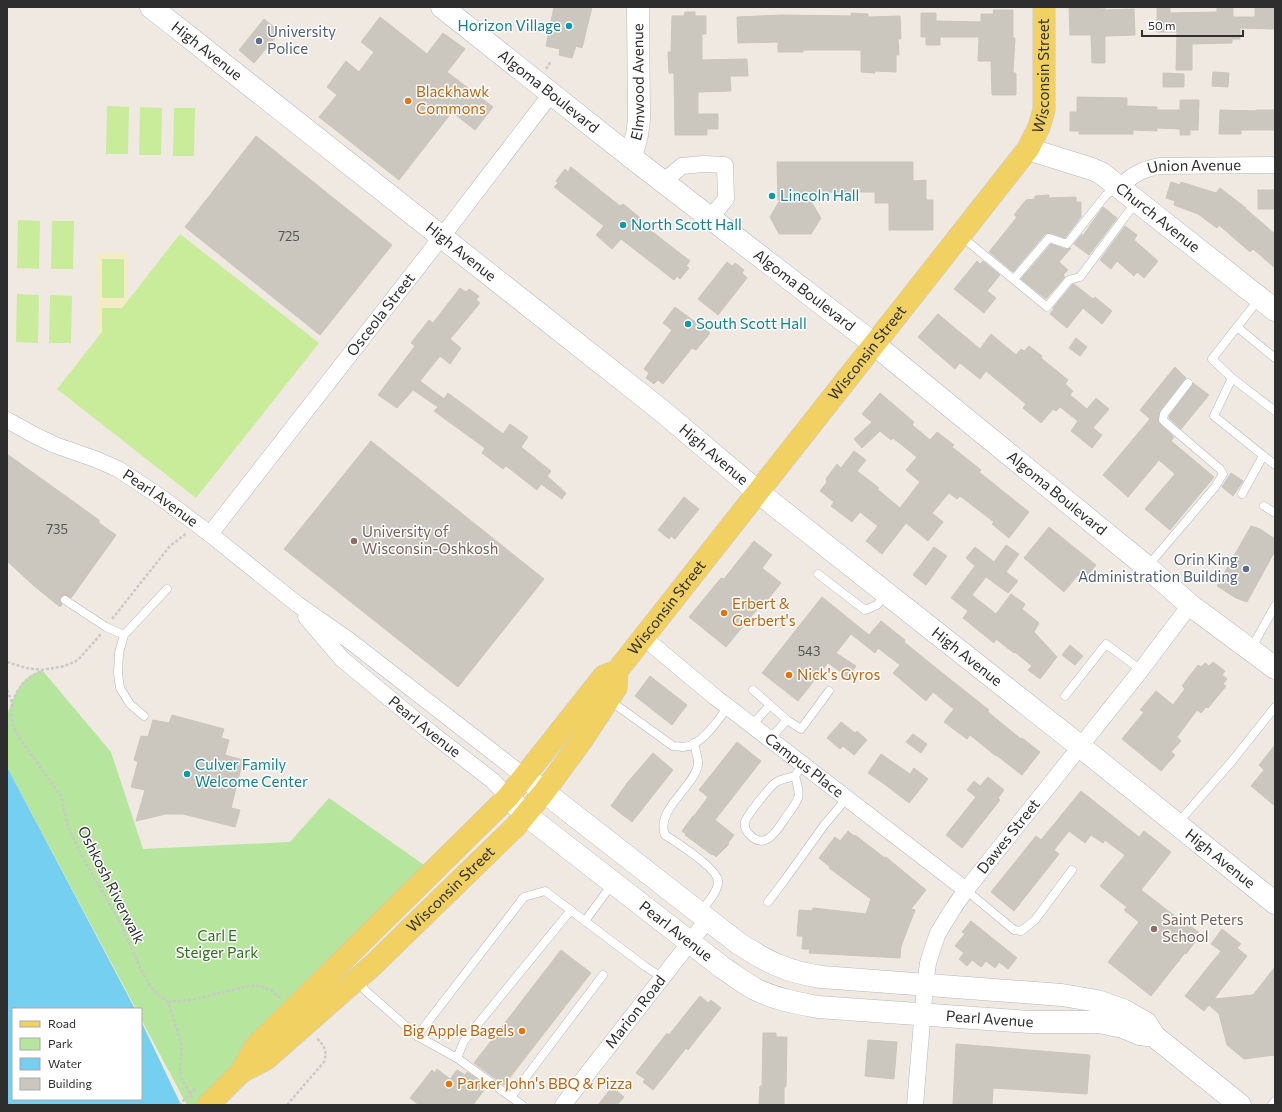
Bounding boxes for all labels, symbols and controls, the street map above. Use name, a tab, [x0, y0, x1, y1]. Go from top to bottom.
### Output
scale bar	[1142, 12, 1243, 38]
place label: Horizon Village	[458, 16, 561, 34]
street label: High Avenue	[168, 17, 246, 84]
street label: Wisconsin Street	[1028, 18, 1052, 135]
text: 50 m	[1148, 18, 1176, 32]
marker: Horizon Village	[564, 21, 574, 31]
place label: University Police	[267, 22, 336, 57]
street label: Elmwood Avenue	[626, 23, 648, 142]
marker: University Police	[254, 36, 264, 46]
street label: Algoma Boulevard	[495, 45, 603, 136]
place label: Blackhawk Commons	[416, 82, 489, 117]
marker: Blackhawk Commons	[403, 96, 413, 106]
street label: Union Avenue	[1145, 155, 1241, 177]
street label: Church Avenue	[1113, 178, 1204, 255]
place label: Lincoln Hall	[780, 186, 859, 204]
marker: Lincoln Hall	[767, 191, 777, 201]
place label: North Scott Hall	[631, 215, 742, 233]
street label: High Avenue	[423, 218, 500, 285]
marker: North Scott Hall	[618, 220, 628, 230]
house number: 725	[278, 228, 300, 244]
street label: Algoma Boulevard	[751, 245, 859, 334]
street label: Osceola Street	[342, 269, 418, 359]
street label: Wisconsin Street	[824, 301, 909, 403]
place label: South Scott Hall	[696, 314, 807, 332]
marker: South Scott Hall	[683, 319, 693, 329]
street label: High Avenue	[676, 420, 753, 488]
street label: Algoma Boulevard	[1004, 447, 1111, 539]
street label: Pearl Avenue	[120, 465, 202, 530]
house number: 735	[46, 521, 68, 537]
place label: University of Wisconsin-Oshkosh	[362, 522, 498, 557]
marker: University of Wisconsin-Oshkosh	[349, 536, 359, 546]
place label: Orin King Administration Building	[1078, 550, 1238, 585]
street label: Wisconsin Street	[623, 556, 709, 658]
marker: Orin King Administration Building	[1241, 564, 1251, 574]
place label: Erbert & Gerbert's	[732, 594, 796, 629]
marker: Erbert & Gerbert's	[719, 608, 729, 618]
street label: High Avenue	[929, 623, 1006, 689]
house number: 543	[798, 643, 820, 659]
place label: Nick's Gyros	[797, 665, 880, 683]
marker: Nick's Gyros	[784, 670, 794, 680]
street label: Pearl Avenue	[385, 691, 465, 761]
street label: Campus Place	[762, 729, 848, 801]
place label: Culver Family Welcome Center	[195, 755, 308, 790]
marker: Culver Family Welcome Center	[182, 769, 192, 779]
street label: Dawes Street	[973, 795, 1043, 877]
street label: Oshkosh Riverwalk	[74, 823, 149, 946]
street label: High Avenue	[1182, 824, 1259, 892]
street label: Wisconsin Street	[402, 842, 498, 935]
street label: Pearl Avenue	[636, 896, 717, 965]
place label: Saint Peters School	[1162, 910, 1244, 945]
marker: Saint Peters School	[1149, 924, 1159, 934]
park label: Carl E Steiger Park	[176, 926, 258, 961]
street label: Marion Road	[601, 971, 669, 1051]
street label: Pearl Avenue	[945, 1006, 1034, 1030]
legend	[12, 1008, 142, 1100]
text: Road	[48, 1016, 76, 1030]
place label: Big Apple Bagels	[403, 1021, 514, 1039]
marker: Big Apple Bagels	[517, 1026, 527, 1036]
text: Park	[48, 1036, 74, 1050]
text: Water	[48, 1056, 82, 1070]
place label: Parker John's BBQ & Pizza	[457, 1074, 632, 1092]
text: Building	[48, 1076, 92, 1090]
marker: Parker John's BBQ & Pizza	[444, 1079, 454, 1089]

